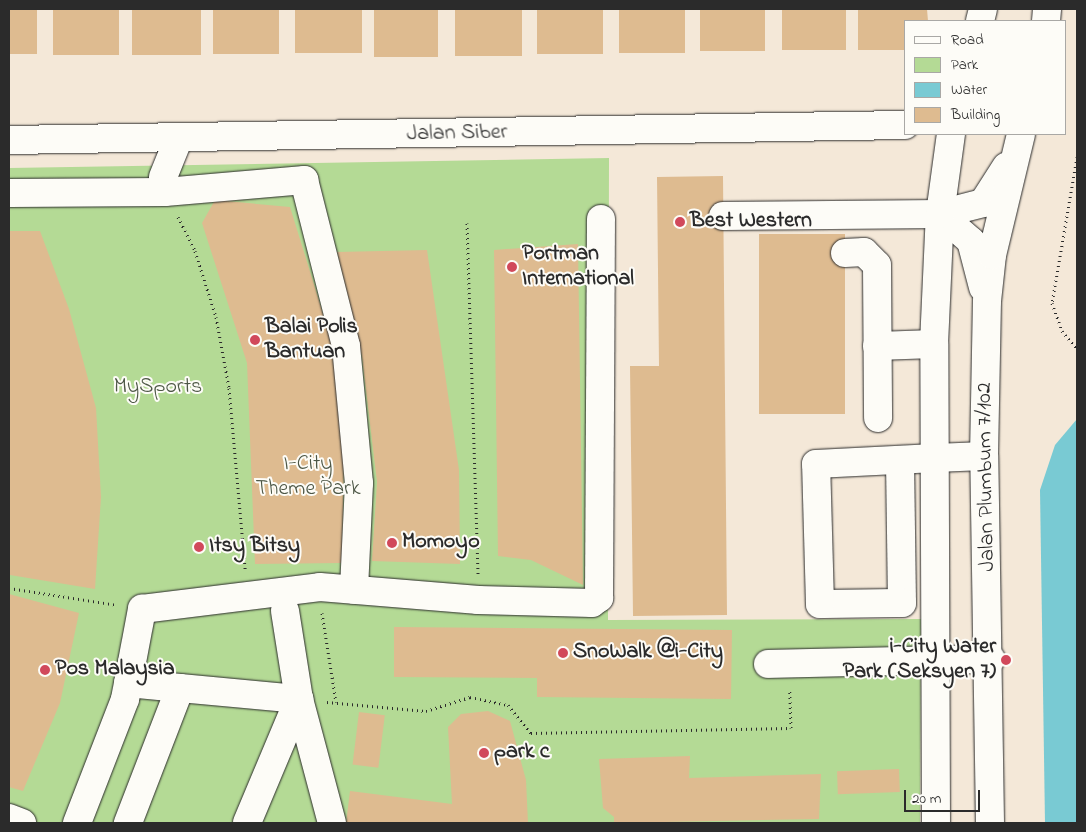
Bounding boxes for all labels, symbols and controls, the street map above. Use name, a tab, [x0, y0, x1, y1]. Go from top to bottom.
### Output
legend	[904, 20, 1066, 135]
text: Road	[951, 29, 984, 51]
text: Park	[951, 54, 978, 76]
text: Water	[951, 79, 987, 101]
text: Building	[951, 104, 1000, 126]
street label: Jalan Siber	[406, 120, 508, 148]
place label: Best Western	[690, 209, 812, 235]
marker: Best Western	[674, 216, 686, 228]
place label: Portman International	[522, 241, 634, 292]
marker: Portman International	[506, 261, 518, 273]
place label: Balai Polis Bantuan	[265, 314, 358, 366]
marker: Balai Polis Bantuan	[249, 334, 261, 346]
park label: MySports	[114, 375, 202, 401]
street label: Jalan Plumbum 7/102	[972, 382, 1002, 572]
park label: I-City Theme Park	[255, 451, 361, 502]
place label: Momoyo	[402, 530, 480, 556]
place label: Itsy Bitsy	[209, 534, 300, 560]
marker: Momoyo	[386, 537, 398, 549]
marker: Itsy Bitsy	[193, 541, 205, 553]
place label: i-City Water Park (Seksyen 7)	[843, 634, 996, 686]
place label: SnoWalk @i-City	[573, 640, 723, 666]
marker: SnoWalk @i-City	[557, 647, 569, 659]
marker: i-City Water Park (Seksyen 7)	[1000, 654, 1012, 666]
place label: Pos Malaysia	[55, 657, 175, 683]
marker: Pos Malaysia	[39, 664, 51, 676]
place label: park c	[494, 740, 550, 766]
marker: park c	[478, 747, 490, 759]
scale bar	[906, 780, 982, 812]
text: 20 m	[912, 788, 941, 810]

